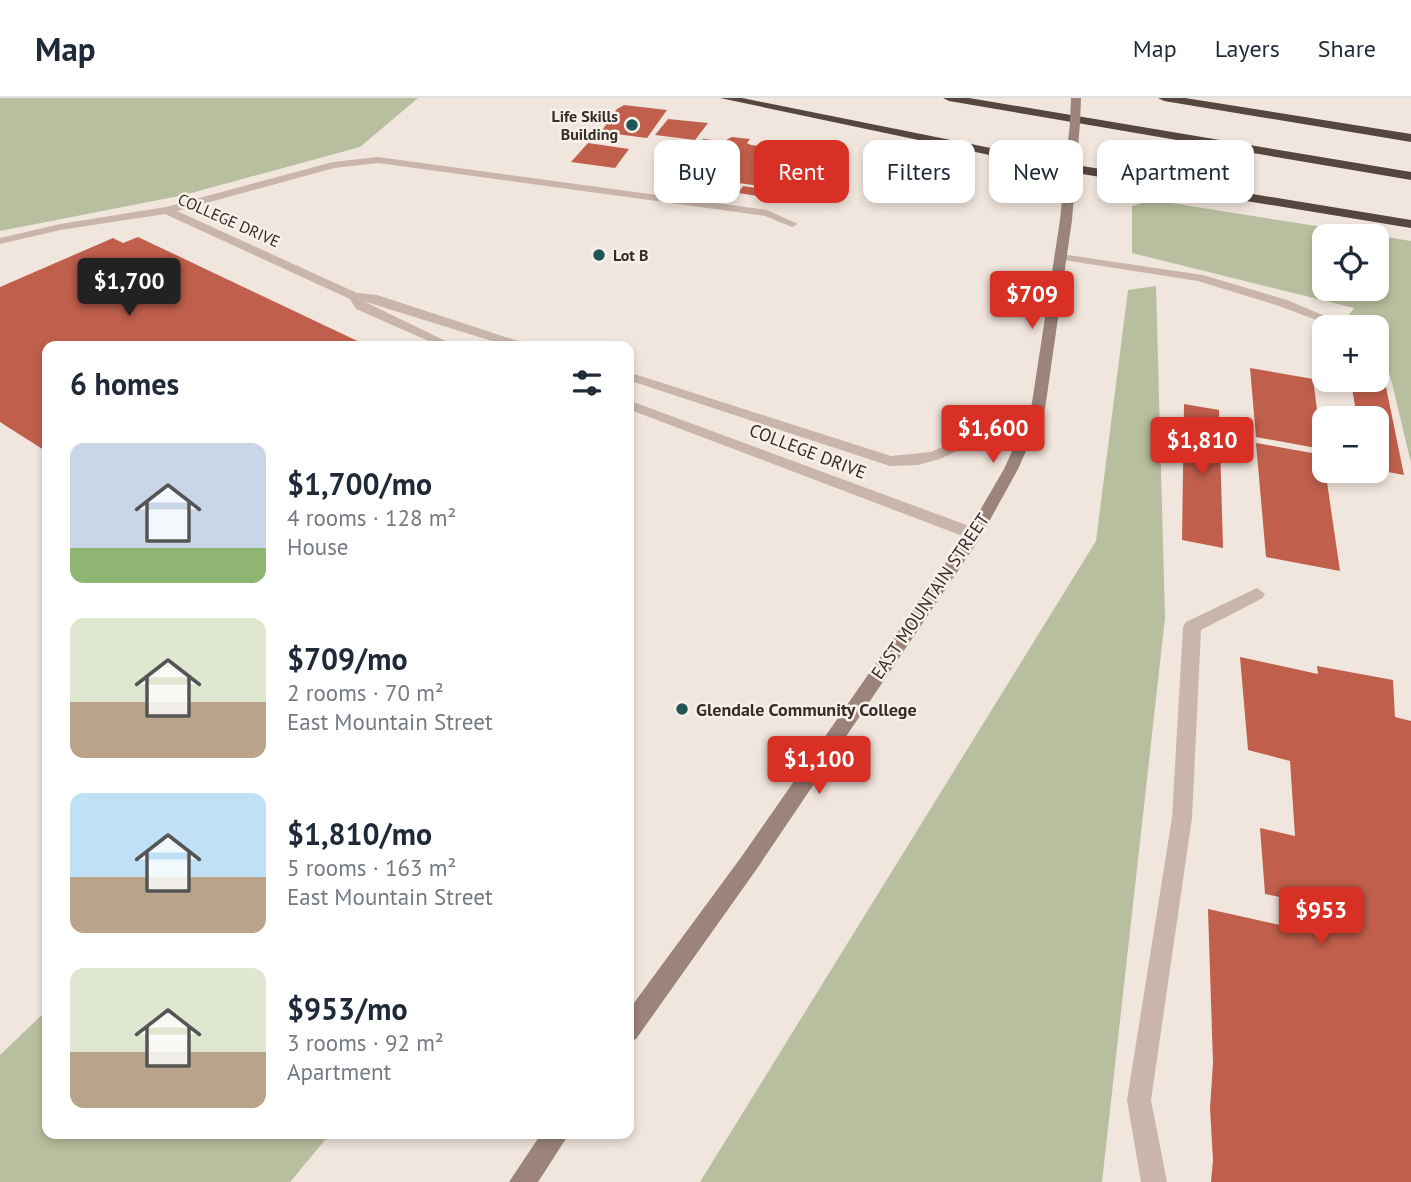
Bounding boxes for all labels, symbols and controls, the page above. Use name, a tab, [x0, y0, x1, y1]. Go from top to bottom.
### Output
text: Map	[35, 27, 96, 70]
text: Map	[1133, 33, 1177, 64]
text: Layers	[1215, 33, 1280, 64]
text: Share	[1318, 33, 1376, 64]
place label: Life Skills Building	[551, 106, 618, 144]
marker: Life Skills Building	[624, 117, 640, 133]
chip: Buy	[654, 140, 740, 203]
chip: Rent	[754, 140, 849, 203]
chip: Filters	[863, 140, 975, 203]
chip: New	[989, 140, 1083, 203]
chip: Apartment	[1097, 140, 1254, 203]
street label: COLLEGE DRIVE	[175, 189, 283, 251]
map controls	[1312, 224, 1389, 483]
button: locate	[1312, 224, 1389, 301]
place label: Lot B	[613, 245, 648, 265]
marker: Lot B	[591, 247, 607, 263]
pin: $1,700	[72, 258, 186, 318]
text: $1,700	[93, 266, 165, 295]
pin: $709	[991, 272, 1073, 331]
text: $709	[1006, 279, 1058, 308]
button: +	[1312, 315, 1389, 392]
text: 6 homes	[70, 364, 179, 403]
icon: filters	[568, 364, 606, 402]
pin: $1,600	[936, 406, 1050, 465]
button: −	[1312, 406, 1389, 483]
text: $1,600	[957, 413, 1029, 442]
street label: COLLEGE DRIVE	[746, 418, 870, 484]
pin: $1,810	[1145, 418, 1259, 477]
text: $1,810	[1166, 425, 1238, 454]
text: $1,700/mo	[287, 464, 432, 503]
icon: home	[126, 471, 210, 555]
text: 4 rooms · 128 m²	[287, 503, 456, 532]
street label: EAST MOUNTAIN STREET	[866, 509, 994, 683]
text: House	[287, 532, 349, 561]
text: $709/mo	[287, 639, 408, 678]
icon: home	[126, 646, 210, 730]
text: 2 rooms · 70 m²	[287, 678, 444, 707]
place label: Glendale Community College	[696, 698, 917, 721]
marker: Glendale Community College	[674, 701, 690, 717]
text: East Mountain Street	[287, 707, 493, 736]
pin: $1,100	[762, 736, 876, 796]
text: $1,100	[783, 744, 855, 773]
text: $1,810/mo	[287, 814, 432, 853]
icon: home	[126, 821, 210, 905]
text: 5 rooms · 163 m²	[287, 853, 456, 882]
text: East Mountain Street	[287, 882, 493, 911]
pin: $953	[1280, 888, 1362, 947]
text: $953	[1295, 895, 1347, 924]
text: $953/mo	[287, 989, 408, 1028]
icon: home	[126, 996, 210, 1080]
text: 3 rooms · 92 m²	[287, 1028, 444, 1057]
text: Apartment	[287, 1057, 391, 1086]

